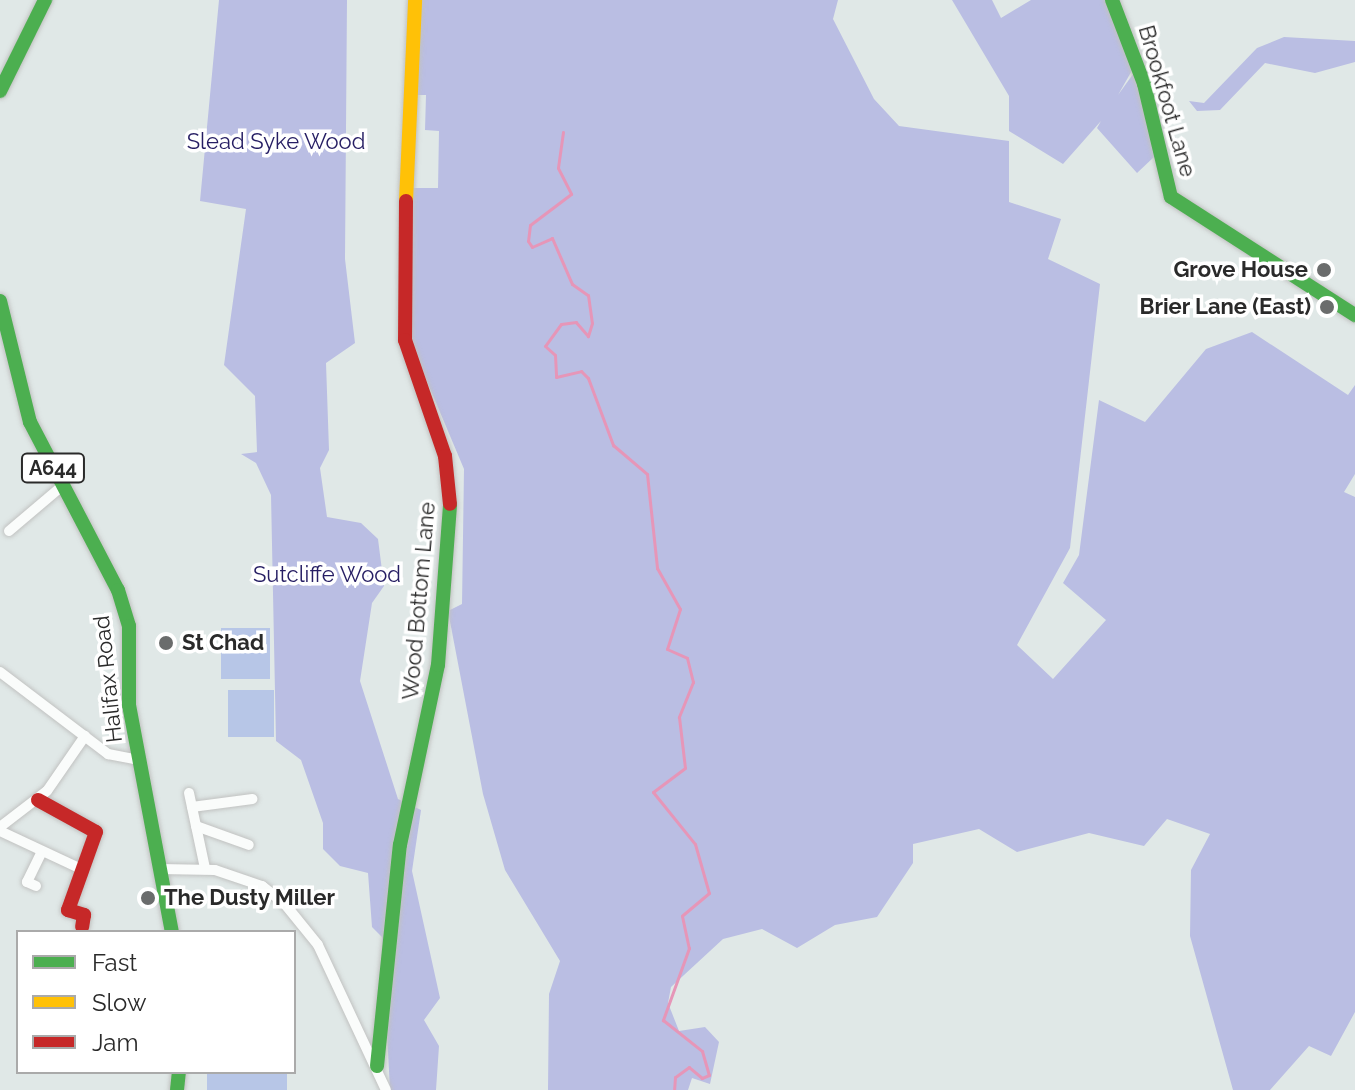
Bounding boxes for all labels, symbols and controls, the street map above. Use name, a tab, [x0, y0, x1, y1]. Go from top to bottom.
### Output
street label: Brookfoot Lane	[1133, 22, 1201, 180]
park label: Slead Syke Wood	[186, 129, 366, 155]
place label: Grove House	[1173, 257, 1308, 283]
marker: Grove House	[1315, 261, 1333, 279]
place label: Brier Lane (East)	[1139, 294, 1311, 320]
marker: Brier Lane (East)	[1318, 298, 1336, 316]
road number: A644	[19, 452, 87, 484]
street label: Wood Bottom Lane	[397, 501, 441, 701]
park label: Sutcliffe Wood	[253, 562, 401, 588]
street label: Halifax Road	[88, 614, 128, 744]
place label: St Chad	[182, 630, 264, 656]
marker: St Chad	[157, 634, 175, 652]
place label: The Dusty Miller	[164, 885, 336, 911]
marker: The Dusty Miller	[139, 889, 157, 907]
legend	[16, 930, 296, 1074]
text: Fast	[92, 948, 137, 977]
text: Slow	[92, 988, 146, 1017]
text: Jam	[92, 1028, 138, 1057]

